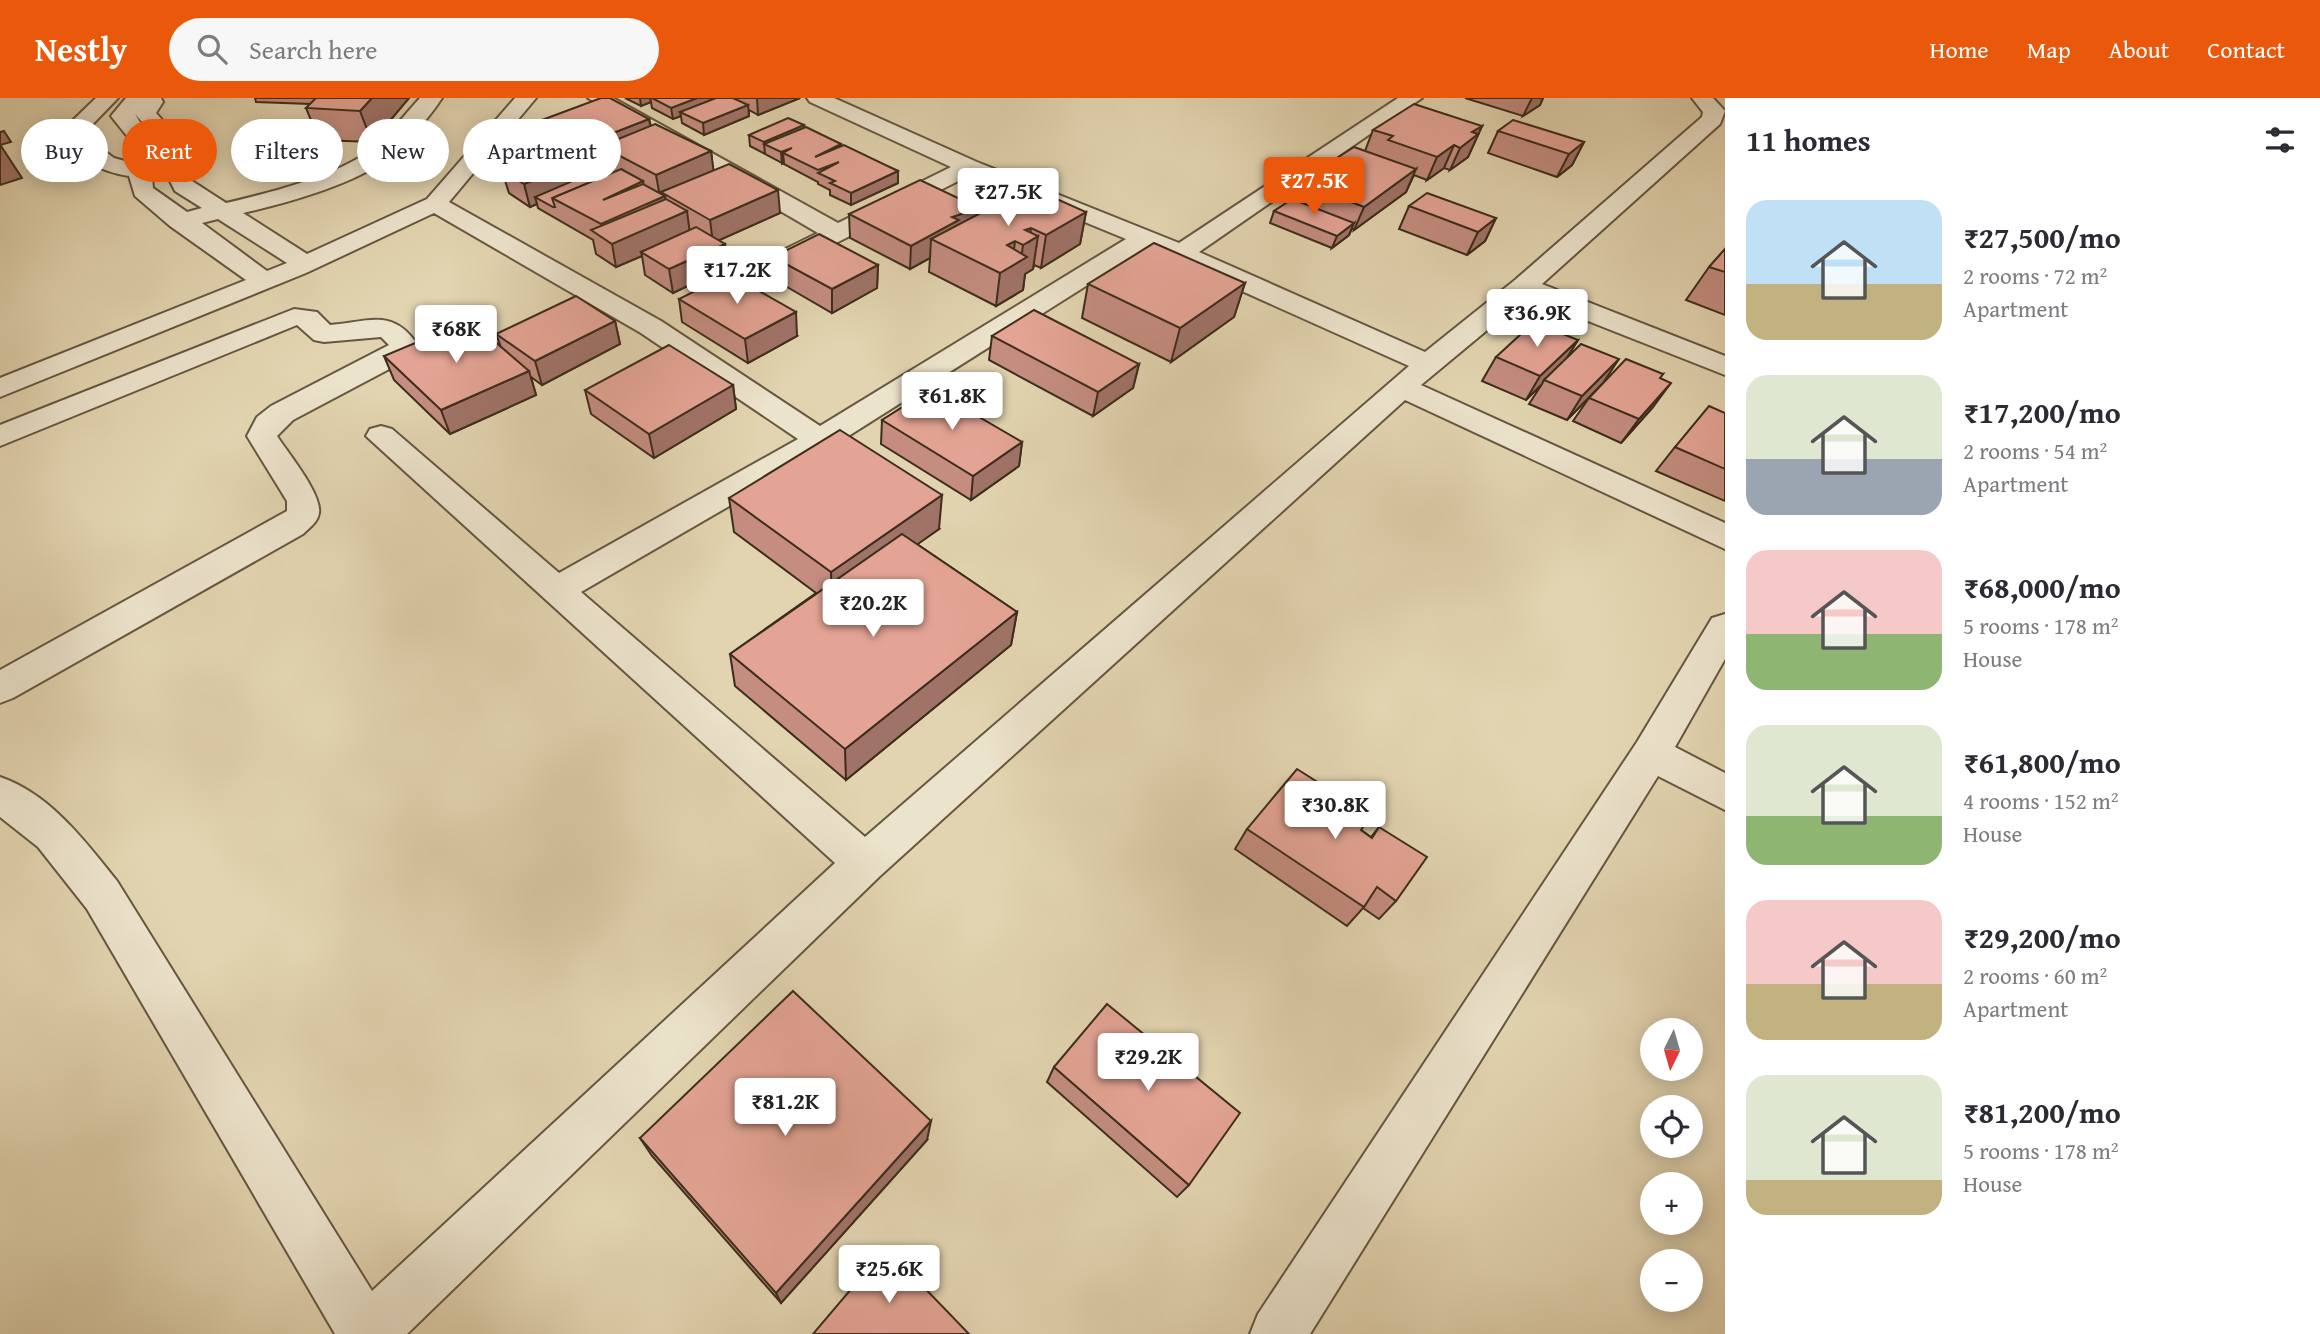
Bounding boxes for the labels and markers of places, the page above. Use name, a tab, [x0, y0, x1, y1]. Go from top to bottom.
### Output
pin: ₹27.5K	[1257, 158, 1371, 217]
pin: ₹27.5K	[951, 169, 1065, 228]
pin: ₹17.2K	[680, 246, 794, 306]
pin: ₹36.9K	[1480, 289, 1594, 349]
pin: ₹68K	[415, 306, 497, 365]
pin: ₹61.8K	[895, 372, 1009, 432]
pin: ₹20.2K	[816, 580, 930, 639]
pin: ₹30.8K	[1278, 782, 1392, 841]
pin: ₹29.2K	[1091, 1034, 1205, 1093]
pin: ₹81.2K	[728, 1079, 842, 1138]
pin: ₹25.6K	[832, 1246, 946, 1305]

